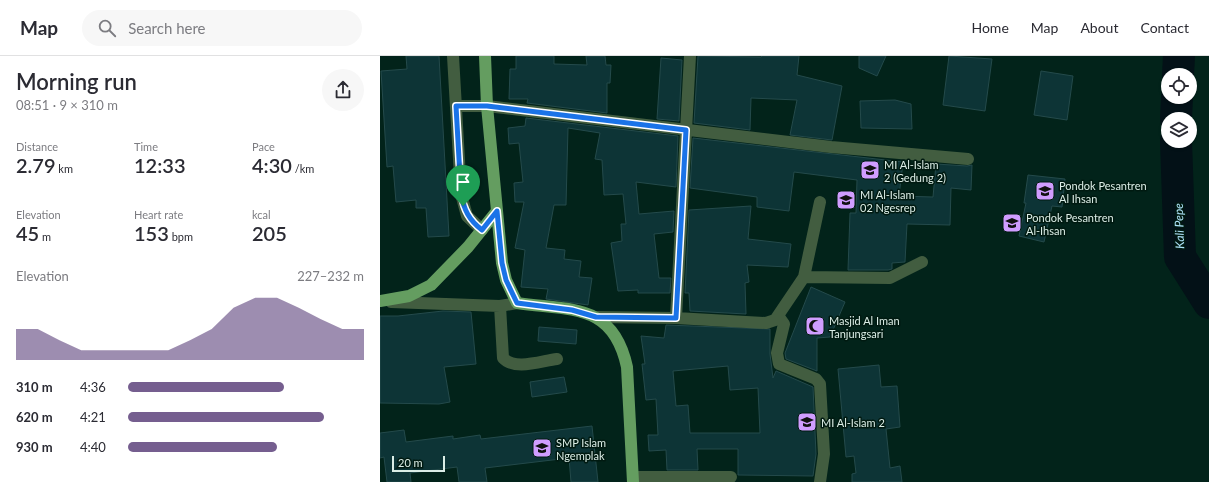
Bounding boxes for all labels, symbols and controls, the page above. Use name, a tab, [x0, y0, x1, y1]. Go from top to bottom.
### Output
search box	[82, 10, 362, 46]
text: Map	[20, 16, 58, 39]
icon: search	[96, 17, 118, 39]
text: Search here	[128, 19, 206, 37]
text: Home	[971, 19, 1009, 36]
text: Map	[1031, 19, 1058, 36]
text: About	[1080, 19, 1118, 36]
text: Contact	[1140, 19, 1189, 36]
text: Morning run	[16, 68, 137, 95]
map controls	[1161, 68, 1197, 148]
button: locate	[1161, 68, 1197, 104]
button: share	[322, 69, 364, 111]
text: 08:51 · 9 × 310 m	[16, 97, 118, 113]
button: layers	[1161, 112, 1197, 148]
text: Distance	[16, 140, 58, 153]
text: Time	[134, 140, 158, 153]
text: Pace	[252, 140, 275, 153]
text: 2.79	[16, 153, 56, 177]
text: 12:33	[134, 153, 185, 177]
text: 4:30	[252, 153, 292, 177]
place label: MI Al-Islam 2 (Gedung 2)	[884, 158, 946, 184]
school or university icon: MI Al-Islam 2 (Gedung 2)	[859, 159, 881, 181]
text: km	[56, 162, 73, 175]
text: /km	[292, 162, 314, 175]
pin	[446, 165, 480, 206]
icon: arrive	[452, 171, 474, 193]
place label: Pondok Pesantren Al Ihsan	[1059, 179, 1147, 205]
school or university icon: Pondok Pesantren Al Ihsan	[1034, 180, 1056, 202]
place label: MI Al-Islam 02 Ngesrep	[860, 188, 916, 214]
school or university icon: MI Al-Islam 02 Ngesrep	[835, 189, 857, 211]
water label: Kali Pepe	[1171, 203, 1187, 249]
text: Elevation	[16, 208, 61, 221]
text: Heart rate	[134, 208, 183, 221]
text: kcal	[252, 208, 271, 221]
place label: Pondok Pesantren Al-Ihsan	[1026, 211, 1114, 237]
school or university icon: Pondok Pesantren Al-Ihsan	[1001, 212, 1023, 234]
text: 45	[16, 221, 39, 245]
text: 153	[134, 221, 169, 245]
text: 205	[252, 221, 287, 245]
text: m	[39, 230, 51, 243]
text: bpm	[169, 230, 193, 243]
text: Elevation	[16, 268, 69, 284]
text: 227–232 m	[297, 268, 364, 284]
place label: Masjid Al Iman Tanjungsari	[829, 314, 900, 340]
mosque icon: Masjid Al Iman Tanjungsari	[804, 315, 826, 337]
text: 310 m	[16, 379, 53, 395]
text: 4:36	[80, 379, 106, 395]
text: 620 m	[16, 409, 53, 425]
text: 4:21	[80, 409, 106, 425]
school or university icon: MI Al-Islam 2	[796, 411, 818, 433]
place label: MI Al-Islam 2	[821, 416, 885, 429]
place label: SMP Islam Ngemplak	[556, 436, 606, 462]
school or university icon: SMP Islam Ngemplak	[531, 437, 553, 459]
text: 930 m	[16, 439, 53, 455]
text: 4:40	[80, 439, 106, 455]
scale bar	[392, 454, 445, 473]
text: 20 m	[398, 456, 423, 469]

